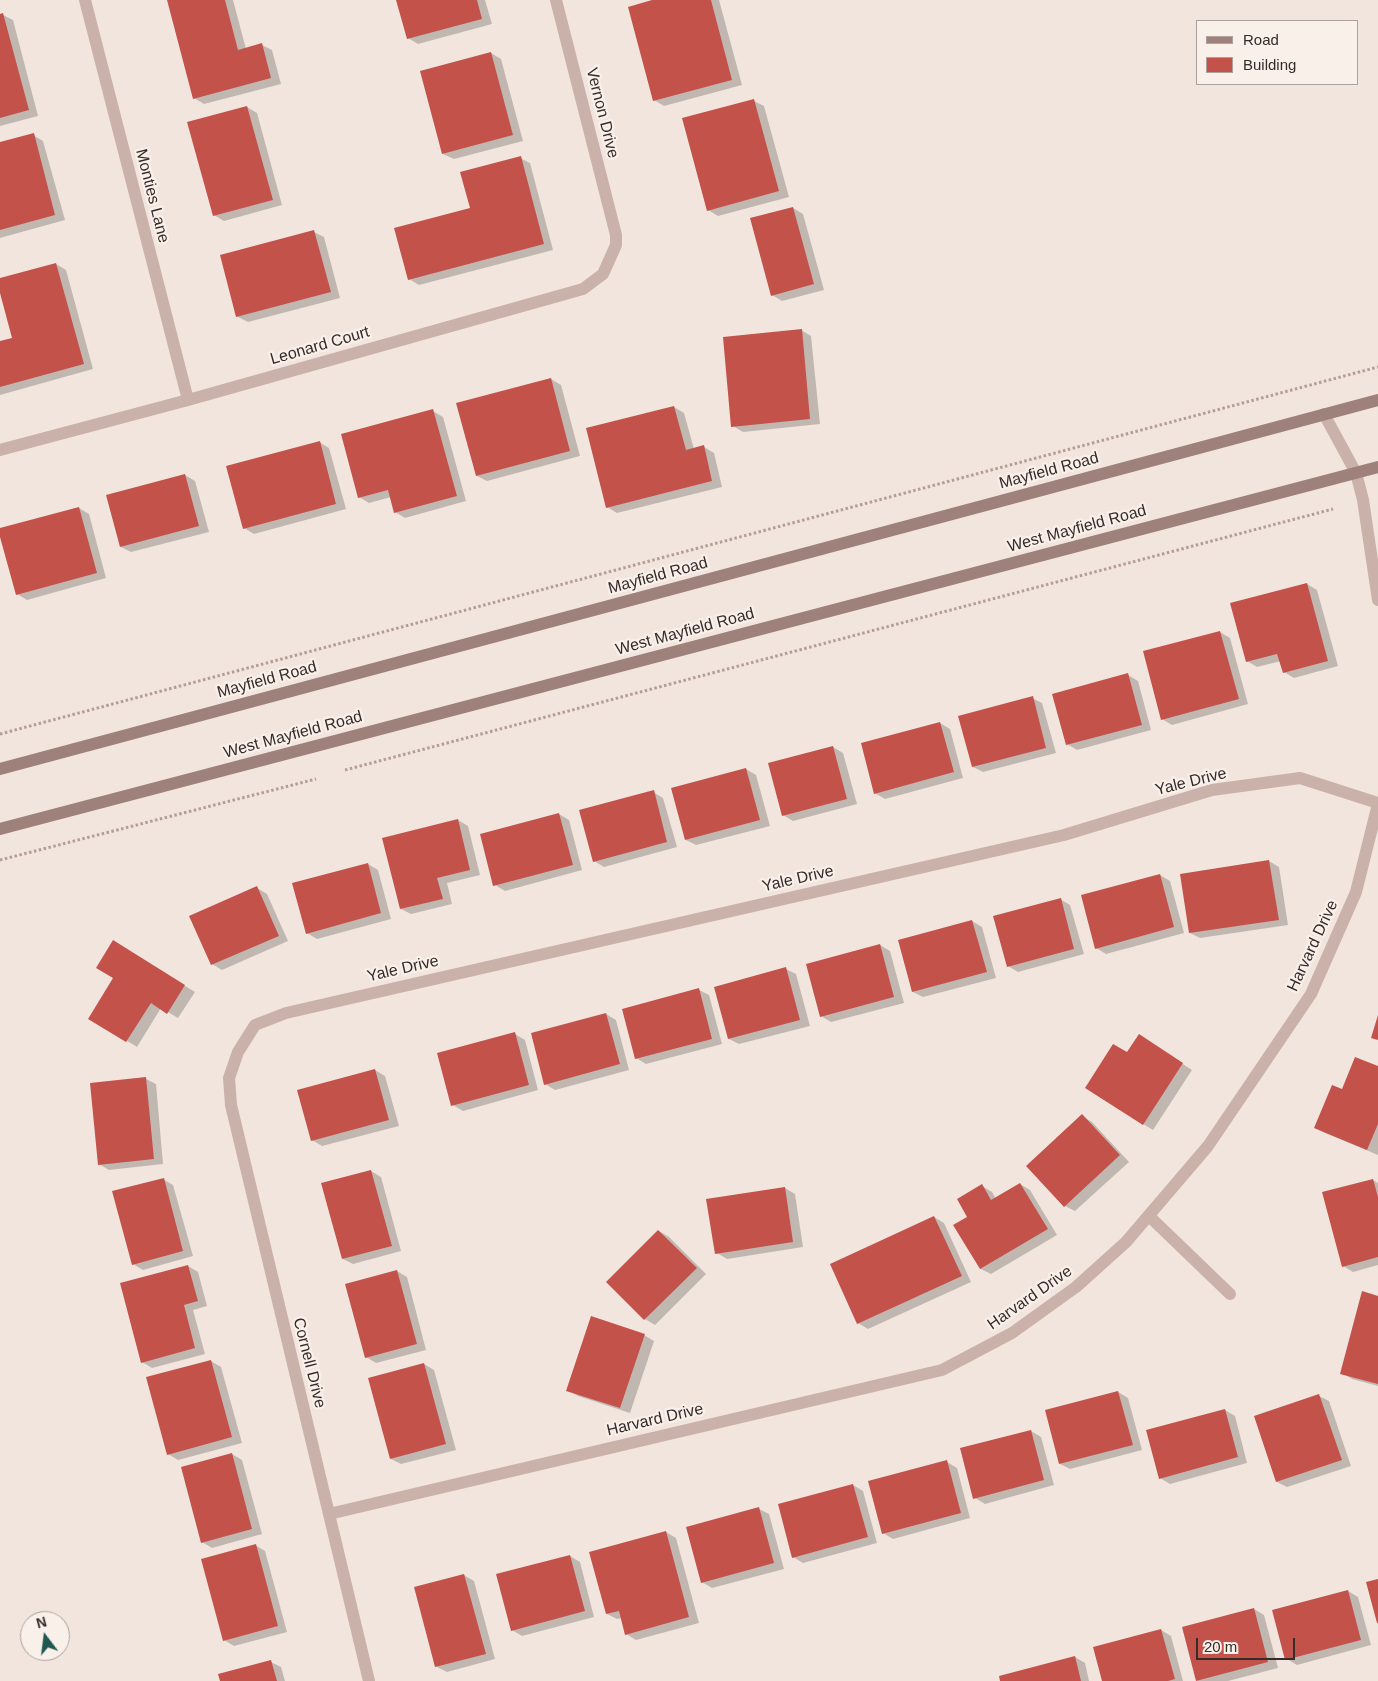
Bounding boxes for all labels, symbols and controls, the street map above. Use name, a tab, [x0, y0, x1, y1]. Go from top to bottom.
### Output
legend	[1196, 20, 1358, 85]
text: Road	[1243, 31, 1279, 48]
text: Building	[1243, 56, 1296, 73]
street label: Vernon Drive	[581, 66, 623, 160]
street label: Monties Lane	[131, 147, 173, 245]
street label: Leonard Court	[268, 323, 372, 369]
street label: Mayfield Road	[997, 448, 1101, 494]
street label: West Mayfield Road	[1006, 501, 1148, 557]
street label: Mayfield Road	[606, 553, 710, 599]
street label: West Mayfield Road	[614, 604, 756, 660]
street label: Mayfield Road	[215, 657, 319, 703]
street label: West Mayfield Road	[222, 707, 364, 763]
street label: Yale Drive	[1153, 764, 1229, 800]
street label: Yale Drive	[760, 861, 836, 897]
street label: Harvard Drive	[1283, 897, 1343, 995]
street label: Yale Drive	[365, 951, 441, 987]
street label: Harvard Drive	[984, 1262, 1076, 1334]
street label: Cornell Drive	[289, 1316, 329, 1410]
street label: Harvard Drive	[605, 1400, 705, 1440]
north arrow	[20, 1611, 70, 1661]
text: N	[34, 1613, 48, 1632]
scale bar	[1198, 1628, 1297, 1660]
text: 20 m	[1204, 1638, 1237, 1655]

